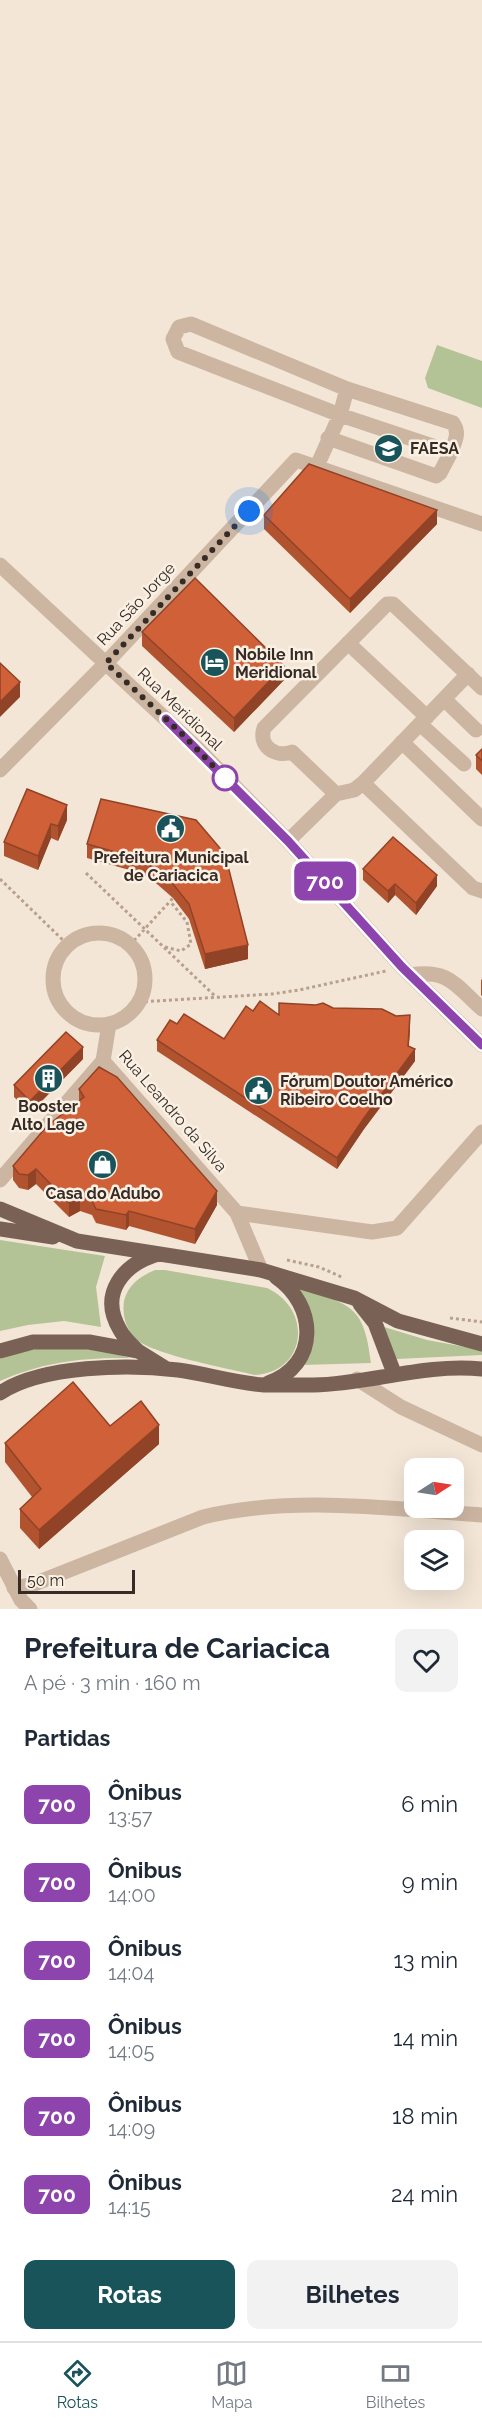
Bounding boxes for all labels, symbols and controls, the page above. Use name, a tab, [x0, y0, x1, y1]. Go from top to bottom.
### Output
school or university icon: FAESA	[373, 432, 405, 464]
place label: FAESA	[410, 439, 459, 458]
your location	[234, 496, 264, 526]
street label: Rua São Jorge	[93, 559, 179, 649]
place label: Nobile Inn Meridional	[235, 645, 317, 682]
hotel icon: Nobile Inn Meridional	[198, 647, 230, 679]
street label: Rua Meridional	[134, 664, 227, 755]
unlabelled marker	[212, 765, 238, 791]
public building icon: Prefeitura Municipal de Cariacica	[155, 813, 187, 845]
place label: Prefeitura Municipal de Cariacica	[93, 848, 250, 885]
line badge: 700	[290, 862, 360, 900]
text: 700	[306, 869, 344, 894]
street label: Rua Leandro da Silva	[115, 1046, 231, 1176]
building icon: Booster Alto Lage	[32, 1062, 64, 1094]
place label: Fórum Doutor Américo Ribeiro Coelho	[280, 1072, 454, 1109]
public building icon: Fórum Doutor Américo Ribeiro Coelho	[243, 1074, 275, 1106]
place label: Booster Alto Lage	[11, 1097, 85, 1134]
shop icon: Casa do Adubo	[87, 1149, 119, 1181]
place label: Casa do Adubo	[45, 1184, 161, 1203]
north arrow	[404, 1458, 464, 1518]
map controls	[404, 1458, 464, 1590]
button: layers	[404, 1530, 464, 1590]
scale bar	[18, 1567, 135, 1594]
text: 50 m	[27, 1571, 64, 1590]
button: heart	[395, 1629, 458, 1692]
text: Prefeitura de Cariacica	[24, 1632, 330, 1665]
text: A pé · 3 min · 160 m	[24, 1671, 201, 1695]
text: Partidas	[24, 1725, 110, 1751]
text: Ônibus	[108, 1779, 182, 1805]
text: 6 min	[401, 1791, 458, 1817]
text: 700	[38, 1792, 76, 1817]
text: 13:57	[108, 1805, 153, 1829]
text: Ônibus	[108, 1857, 182, 1883]
text: 9 min	[402, 1869, 458, 1895]
text: 700	[38, 1870, 76, 1895]
text: 14:00	[108, 1883, 156, 1907]
text: Ônibus	[108, 1935, 182, 1961]
text: 13 min	[393, 1947, 458, 1973]
text: 700	[38, 1948, 76, 1973]
text: 14:04	[108, 1961, 154, 1985]
text: Ônibus	[108, 2013, 182, 2039]
text: 14 min	[393, 2025, 458, 2051]
text: 700	[38, 2026, 76, 2051]
text: 14:05	[108, 2039, 154, 2063]
text: Ônibus	[108, 2091, 182, 2117]
text: 18 min	[392, 2103, 458, 2129]
text: 700	[38, 2104, 76, 2129]
text: 14:09	[108, 2117, 155, 2141]
text: Ônibus	[108, 2169, 182, 2195]
text: 24 min	[391, 2181, 458, 2207]
text: 700	[38, 2182, 76, 2207]
text: 14:15	[108, 2195, 151, 2219]
button: Rotas	[24, 2260, 235, 2329]
button: Bilhetes	[247, 2260, 458, 2329]
tab: Rotas	[57, 2357, 98, 2412]
tab: Mapa	[211, 2357, 253, 2412]
tab: Bilhetes	[366, 2357, 425, 2412]

